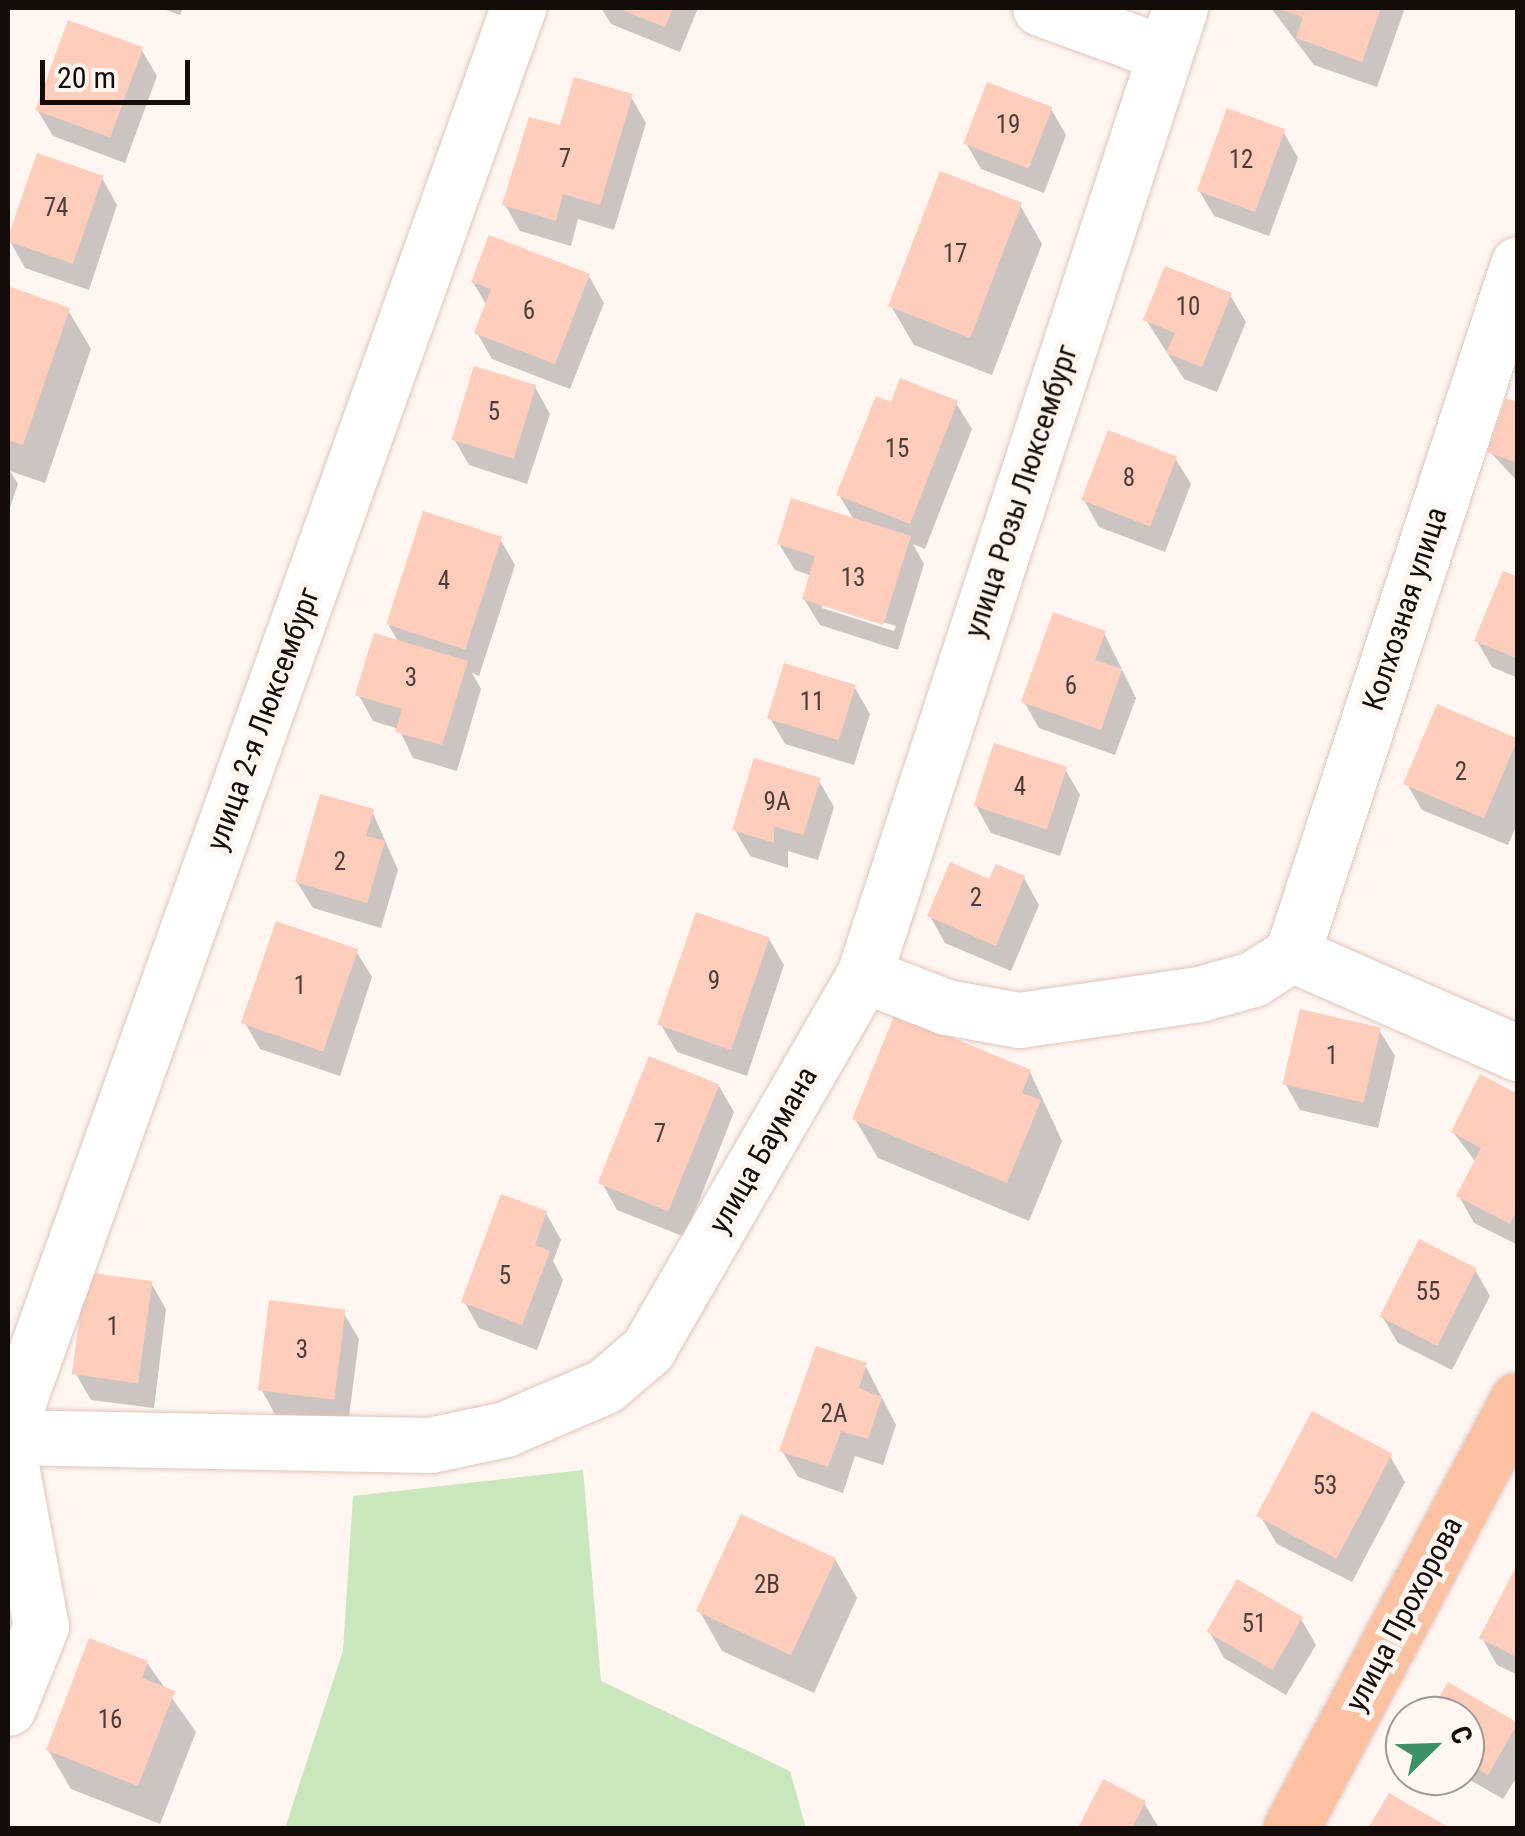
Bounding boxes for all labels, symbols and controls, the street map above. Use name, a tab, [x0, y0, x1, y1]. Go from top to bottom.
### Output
scale bar	[45, 40, 195, 102]
text: 20 m	[57, 60, 116, 95]
house number: 19	[996, 110, 1020, 140]
house number: 7	[559, 144, 571, 174]
house number: 12	[1229, 145, 1253, 175]
house number: 74	[44, 193, 68, 223]
house number: 17	[943, 239, 967, 269]
house number: 10	[1176, 292, 1200, 322]
house number: 6	[523, 296, 535, 326]
street label: улица Розы Люксембург	[957, 340, 1085, 642]
house number: 5	[488, 397, 500, 427]
house number: 15	[885, 434, 909, 464]
house number: 8	[1123, 463, 1135, 493]
street label: Колхозная улица	[1355, 503, 1455, 715]
house number: 13	[841, 563, 865, 593]
house number: 4	[438, 566, 450, 596]
street label: улица 2-я Люксембург	[199, 583, 327, 855]
house number: 3	[405, 663, 417, 693]
house number: 6	[1065, 671, 1077, 701]
house number: 11	[800, 687, 824, 717]
house number: 2	[1455, 757, 1467, 787]
house number: 4	[1014, 772, 1026, 802]
house number: 9А	[764, 787, 790, 817]
house number: 2	[334, 847, 346, 877]
house number: 2	[970, 883, 982, 913]
house number: 9	[708, 966, 720, 996]
house number: 1	[294, 971, 306, 1001]
house number: 1	[1326, 1041, 1338, 1071]
street label: улица Баумана	[701, 1060, 825, 1240]
house number: 7	[654, 1119, 666, 1149]
house number: 5	[499, 1261, 511, 1291]
house number: 55	[1416, 1277, 1440, 1307]
house number: 1	[107, 1312, 119, 1342]
house number: 3	[296, 1335, 308, 1365]
house number: 2А	[821, 1399, 847, 1429]
house number: 53	[1313, 1471, 1337, 1501]
street label: улица Прохорова	[1338, 1511, 1470, 1717]
house number: 2В	[754, 1570, 780, 1600]
house number: 51	[1242, 1609, 1266, 1639]
north arrow	[1385, 1696, 1485, 1796]
house number: 16	[98, 1705, 122, 1735]
text: С	[1443, 1721, 1480, 1749]

